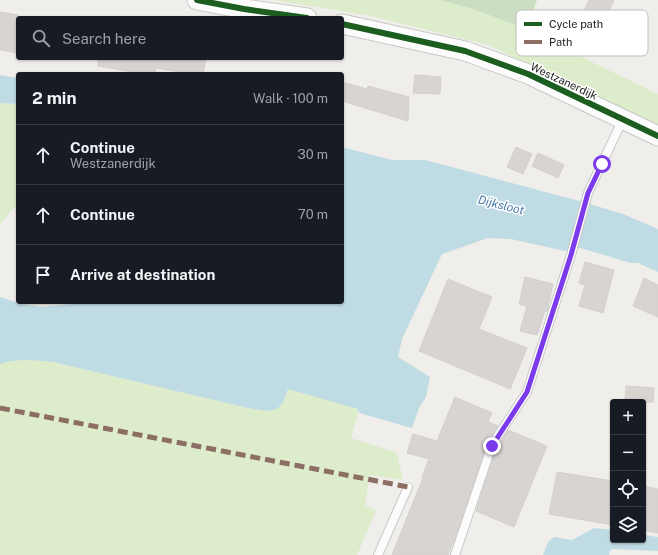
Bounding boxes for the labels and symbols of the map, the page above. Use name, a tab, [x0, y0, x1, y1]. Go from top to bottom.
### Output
legend	[516, 10, 648, 56]
text: Cycle path	[549, 18, 603, 30]
text: Path	[549, 36, 572, 48]
street label: Westzanerdijk	[529, 60, 599, 102]
route start	[593, 155, 611, 173]
water label: Dijksloot	[477, 193, 526, 218]
route end	[483, 437, 501, 455]

